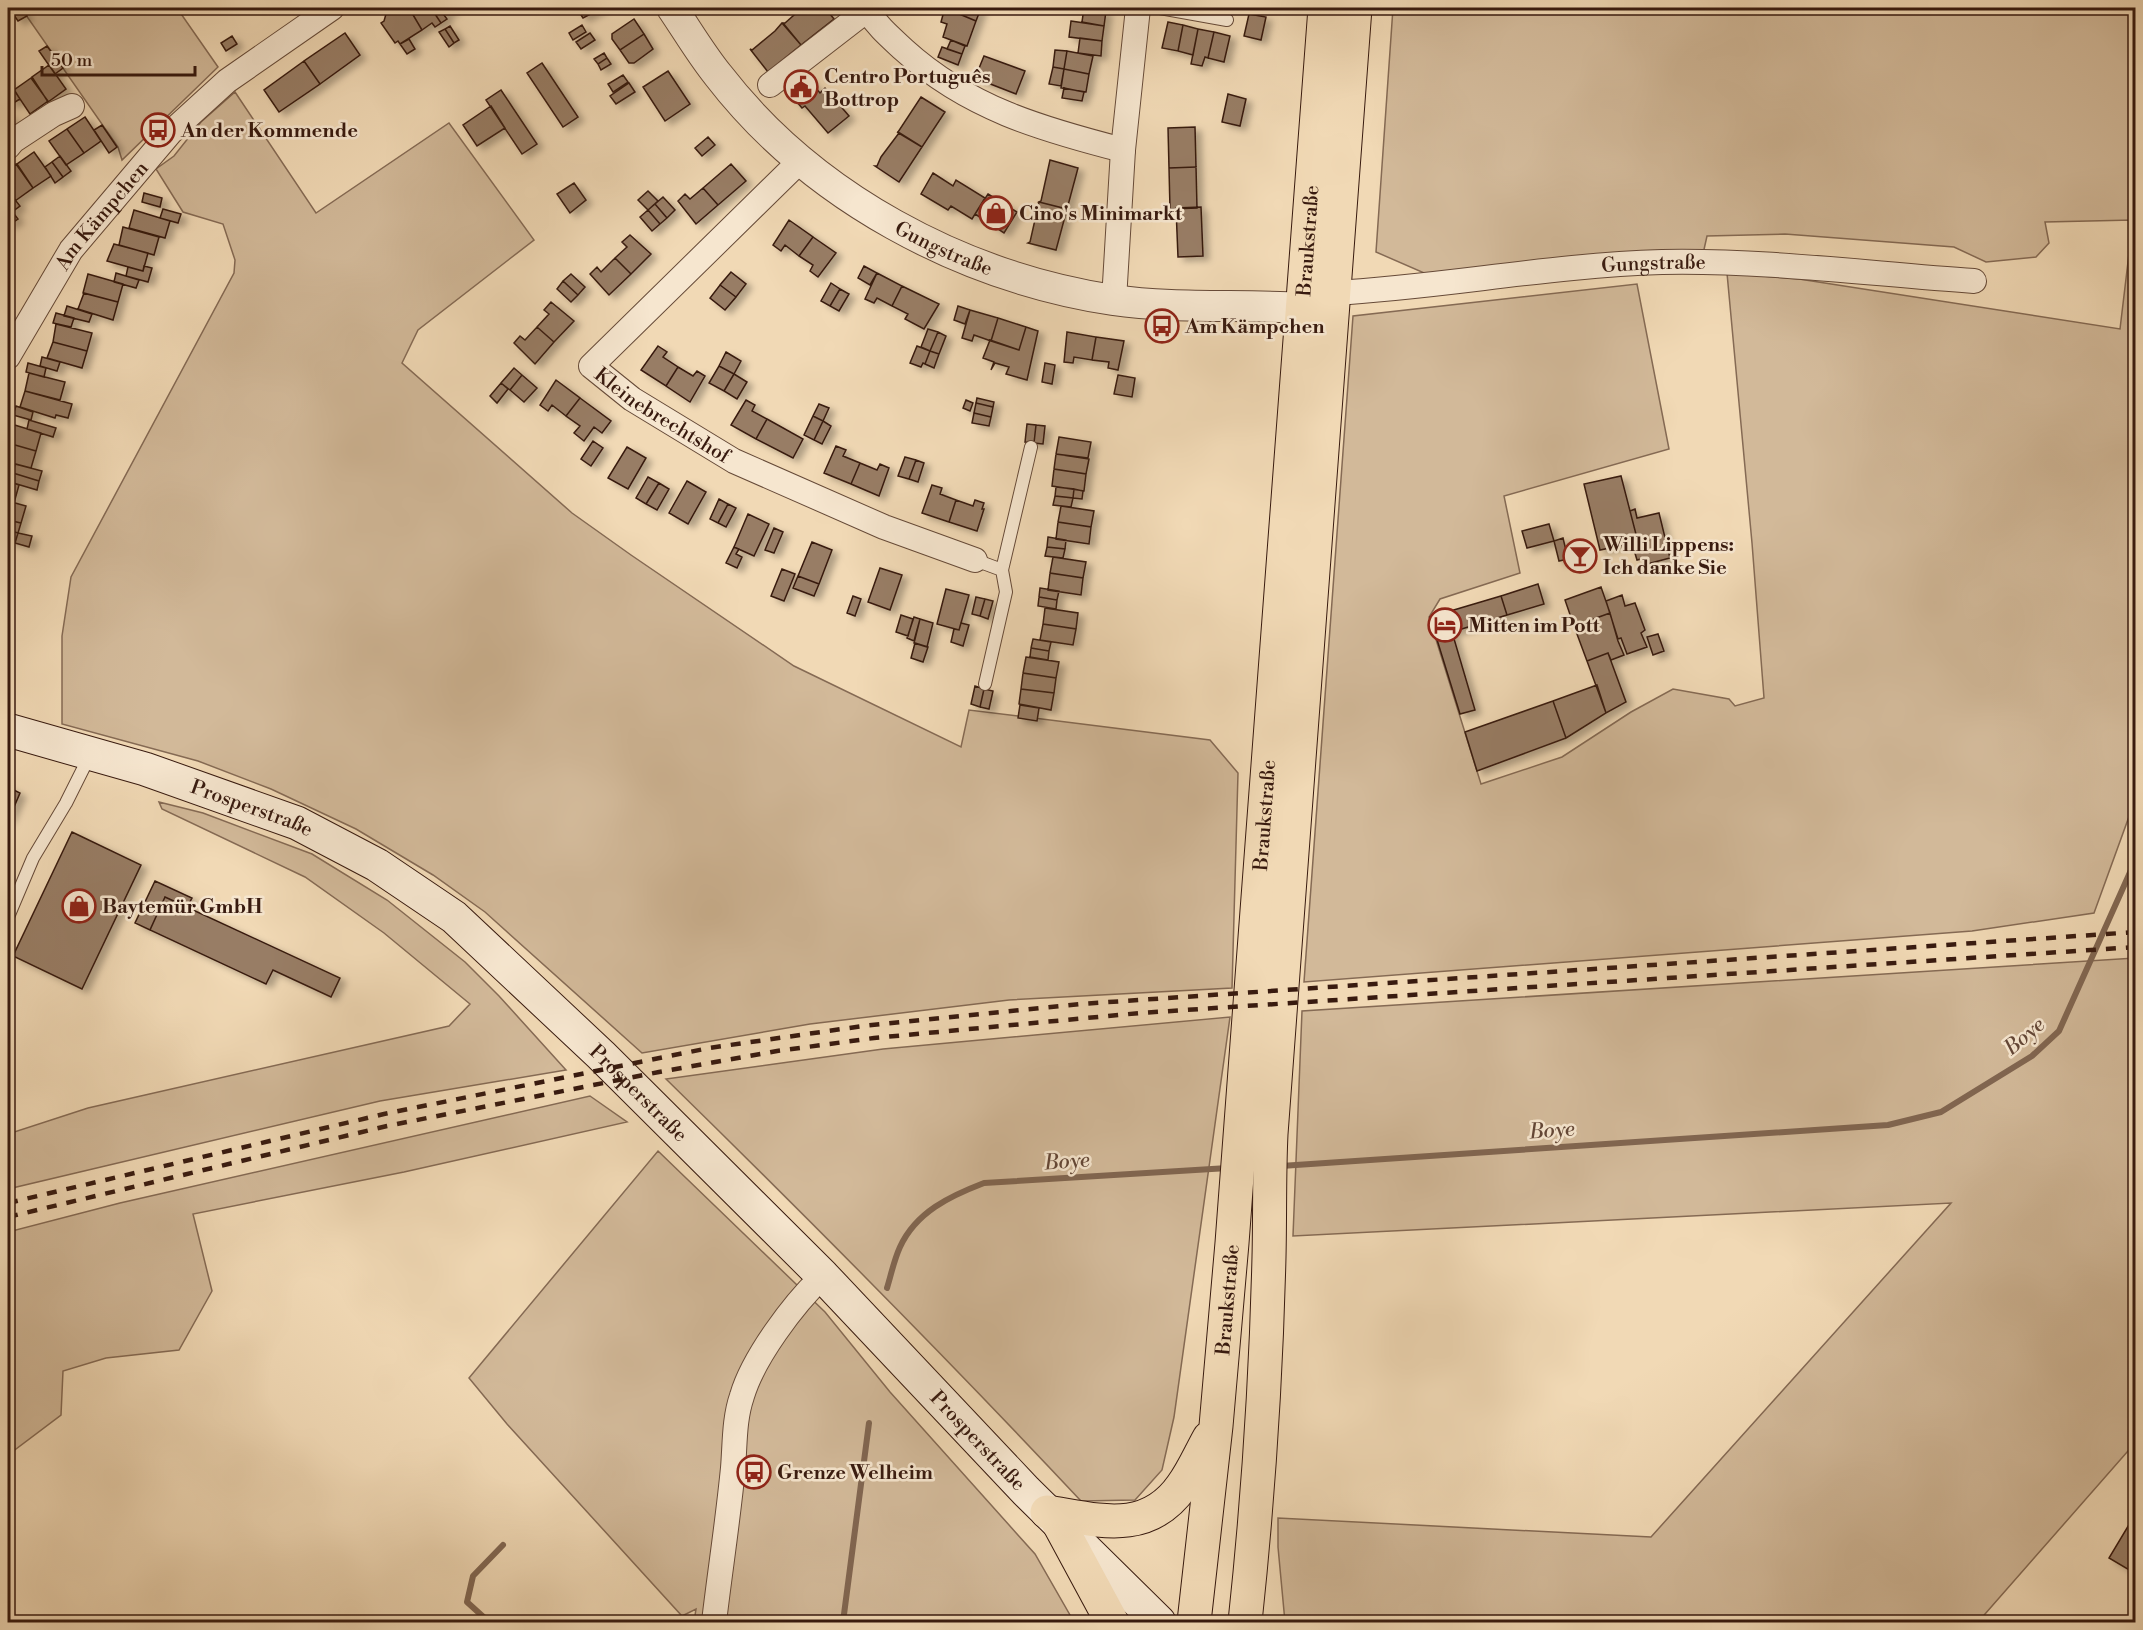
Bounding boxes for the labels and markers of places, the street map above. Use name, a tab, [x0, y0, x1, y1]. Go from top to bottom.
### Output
place label: Centro Português Bottrop	[824, 65, 991, 113]
public building icon: Centro Português Bottrop	[783, 69, 819, 105]
bus stop icon: An der Kommende	[140, 112, 176, 148]
place label: An der Kommende	[180, 119, 358, 144]
shop icon: Cino's Minimarkt	[978, 195, 1014, 231]
place label: Cino's Minimarkt	[1019, 202, 1183, 227]
bus stop icon: Am Kämpchen	[1144, 308, 1180, 344]
place label: Am Kämpchen	[1184, 315, 1325, 340]
place label: Willi Lippens: Ich danke Sie	[1602, 533, 1734, 581]
bar icon: Willi Lippens: Ich danke Sie	[1562, 538, 1598, 574]
hotel icon: Mitten im Pott	[1427, 607, 1463, 643]
place label: Mitten im Pott	[1468, 614, 1601, 639]
shop icon: Baytemür GmbH	[61, 888, 97, 924]
place label: Baytemür GmbH	[102, 895, 263, 920]
bus stop icon: Grenze Welheim	[736, 1454, 772, 1490]
place label: Grenze Welheim	[777, 1461, 933, 1486]

